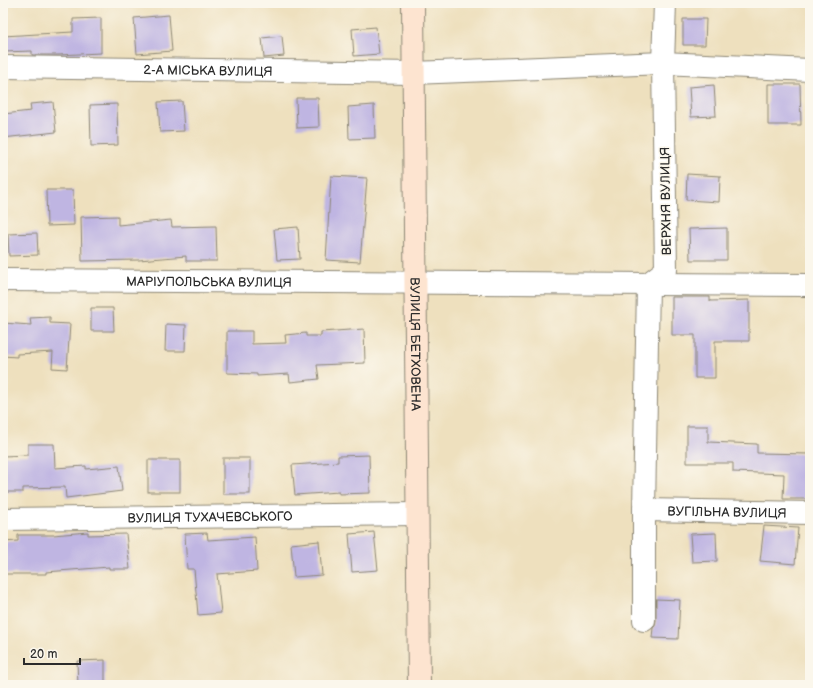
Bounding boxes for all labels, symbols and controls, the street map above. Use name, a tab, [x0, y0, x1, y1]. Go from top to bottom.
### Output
street label: 2-А МІСЬКА ВУЛИЦЯ	[143, 62, 273, 80]
street label: ВЕРХНЯ ВУЛИЦЯ	[657, 146, 675, 256]
street label: МАРІУПОЛЬСЬКА ВУЛИЦЯ	[126, 274, 292, 291]
street label: ВУЛИЦЯ БЕТХОВЕНА	[406, 277, 424, 411]
street label: ВУГІЛЬНА ВУЛИЦЯ	[667, 503, 787, 522]
street label: ВУЛИЦЯ ТУХАЧЕВСЬКОГО	[127, 509, 293, 526]
scale bar	[24, 640, 80, 666]
text: 20 m	[30, 647, 57, 662]

